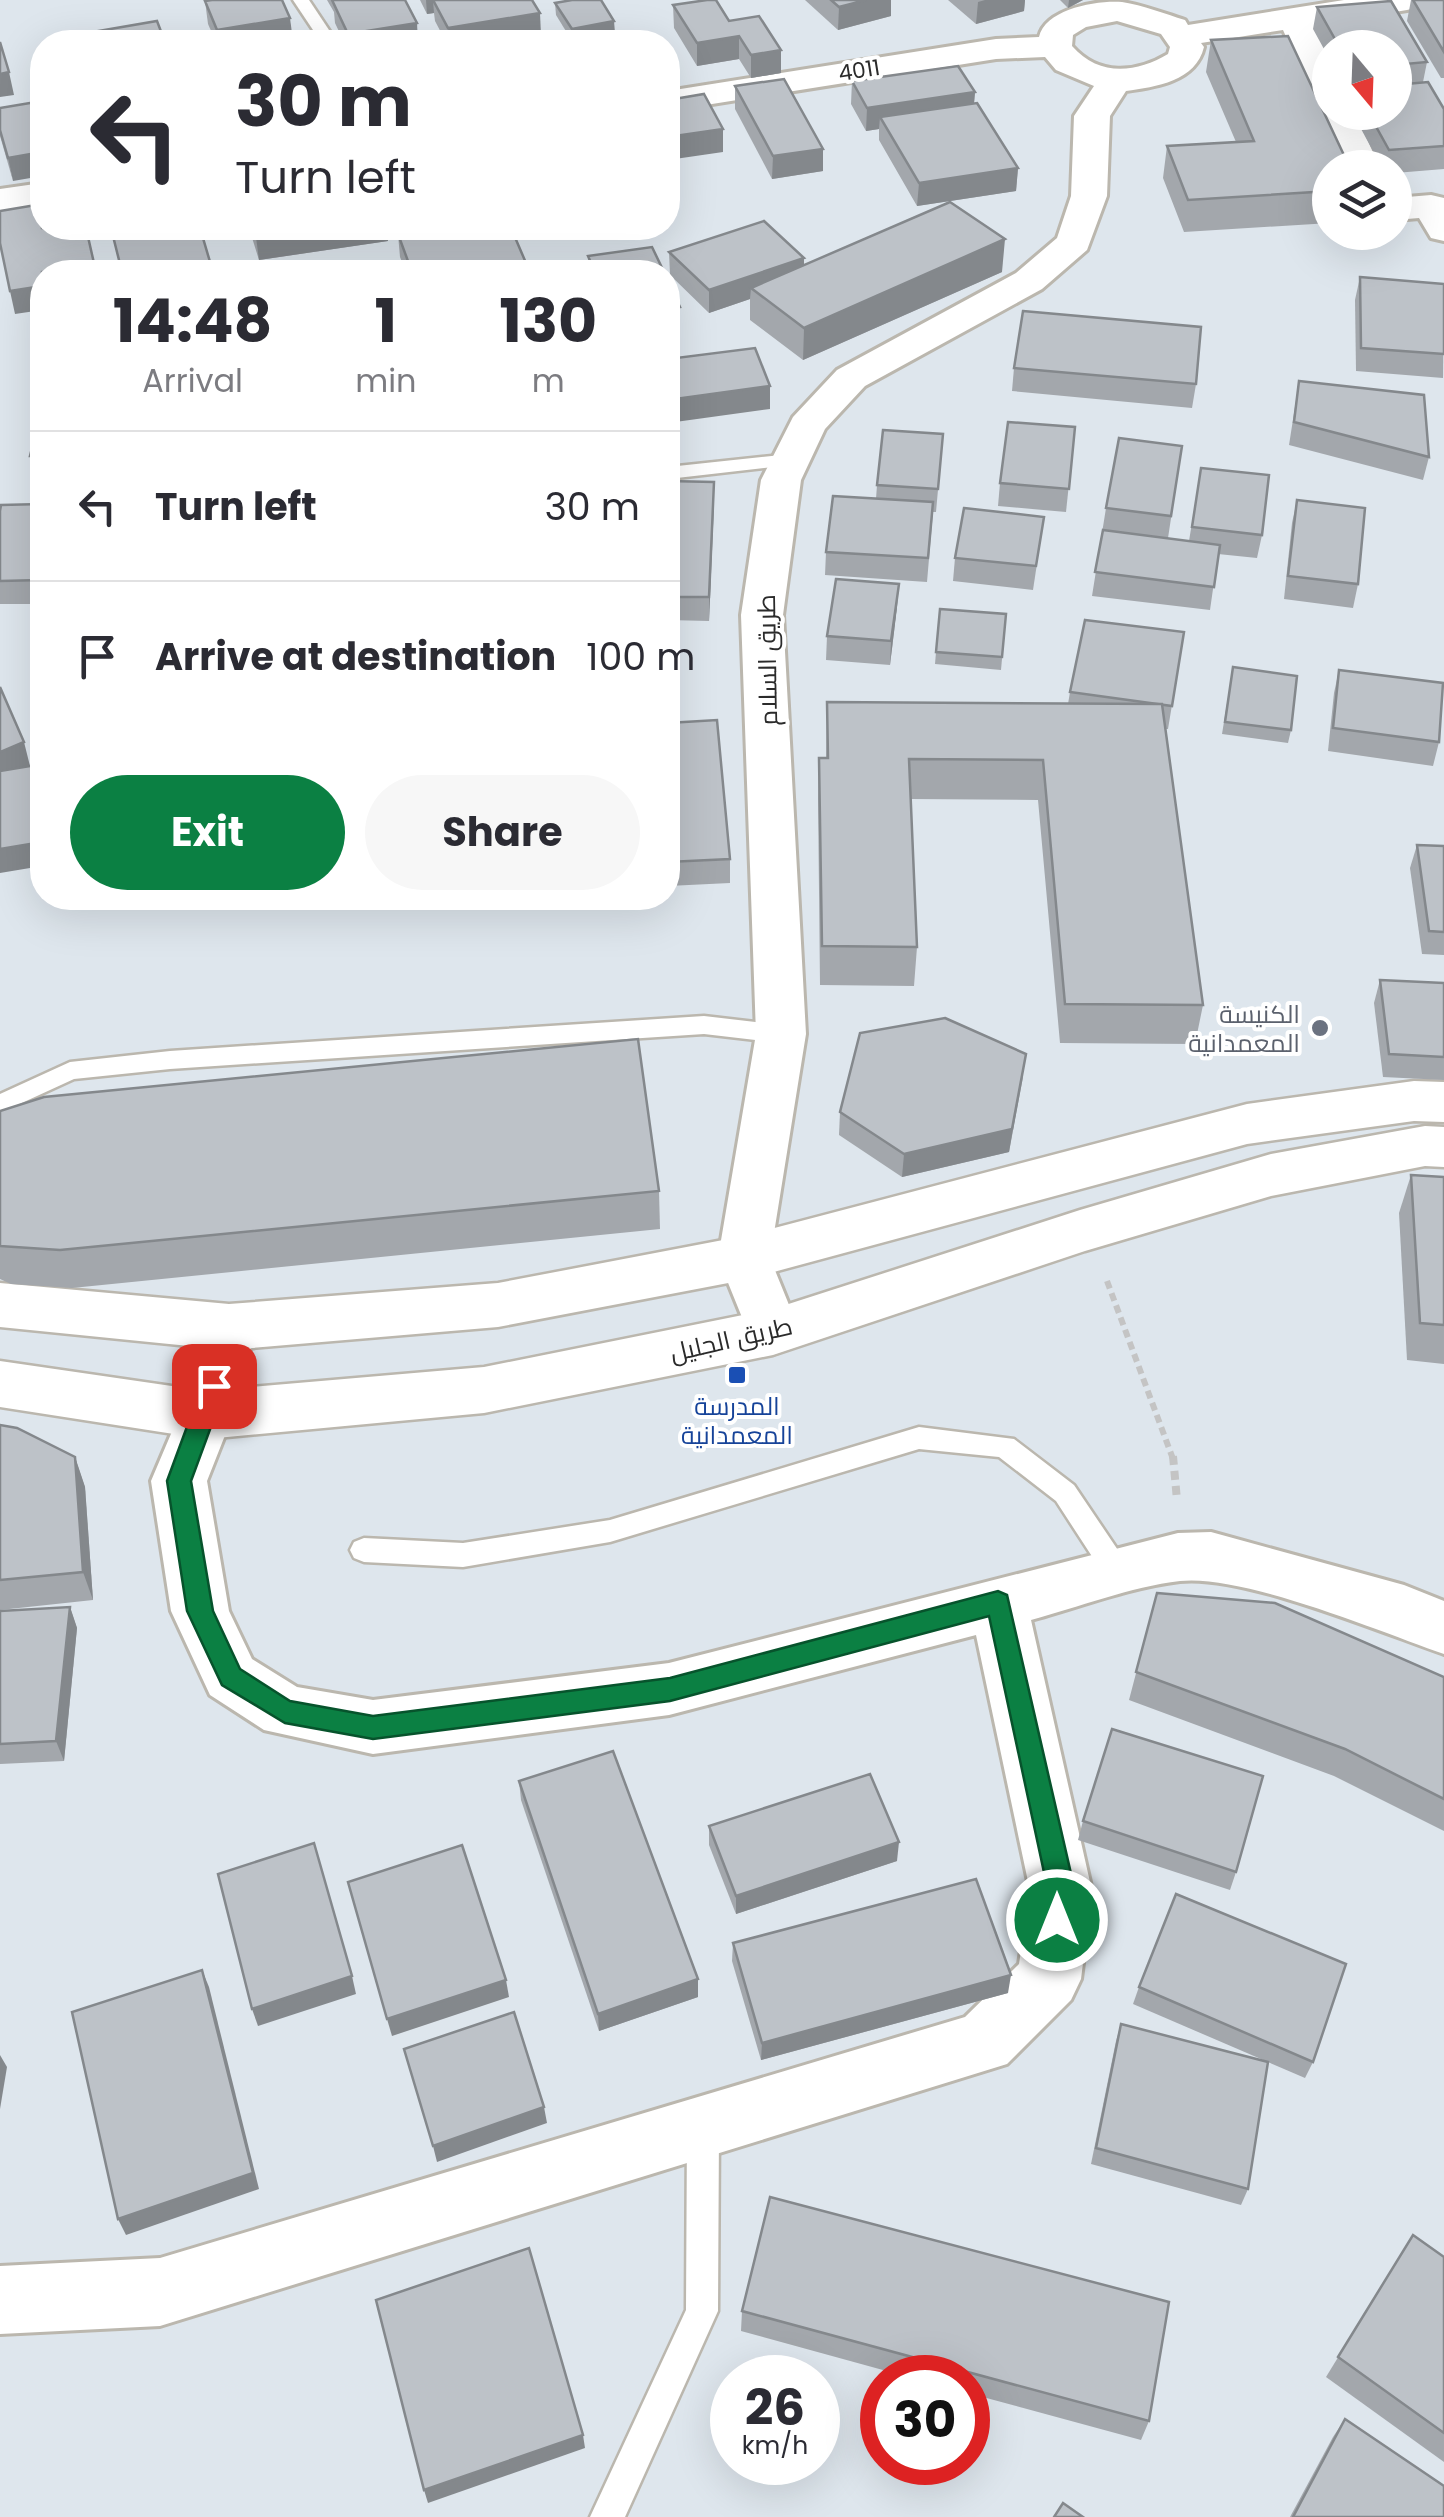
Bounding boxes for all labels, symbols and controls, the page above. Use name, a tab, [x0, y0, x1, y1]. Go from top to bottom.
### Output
north arrow	[1312, 30, 1412, 130]
map controls	[1312, 30, 1412, 250]
text: 30 m	[235, 52, 412, 151]
street label: 4011	[836, 52, 882, 89]
icon: left	[70, 70, 200, 200]
text: Turn left	[235, 146, 416, 209]
button: layers	[1312, 150, 1412, 250]
text: 14:48	[113, 279, 272, 363]
text: 1	[375, 279, 397, 363]
text: 130	[499, 279, 597, 363]
text: Arrival	[142, 358, 243, 403]
text: min	[355, 358, 417, 403]
text: m	[532, 358, 565, 403]
icon: left	[70, 479, 125, 534]
text: Turn left	[155, 480, 317, 533]
text: 30 m	[544, 480, 640, 533]
street label: طريق السلام	[749, 594, 786, 726]
icon: arrive	[70, 629, 125, 684]
text: Arrive at destination	[155, 630, 556, 683]
text: 100 m	[586, 630, 695, 683]
button: Exit	[70, 775, 345, 890]
button: Share	[365, 775, 640, 890]
place label: الكنيسة المعمدانية	[1188, 997, 1300, 1061]
marker: الكنيسة المعمدانية	[1309, 1017, 1331, 1039]
street label: طريق الجليل	[666, 1308, 796, 1371]
pin	[172, 1344, 257, 1429]
icon: arrive	[187, 1359, 242, 1414]
marker: المدرسة المعمدانية	[726, 1364, 748, 1386]
place label: المدرسة المعمدانية	[681, 1389, 793, 1453]
position arrow	[1005, 1868, 1109, 1972]
speed limit sign: 30	[860, 2355, 990, 2485]
text: 26	[745, 2372, 805, 2443]
text: km/h	[742, 2428, 808, 2463]

